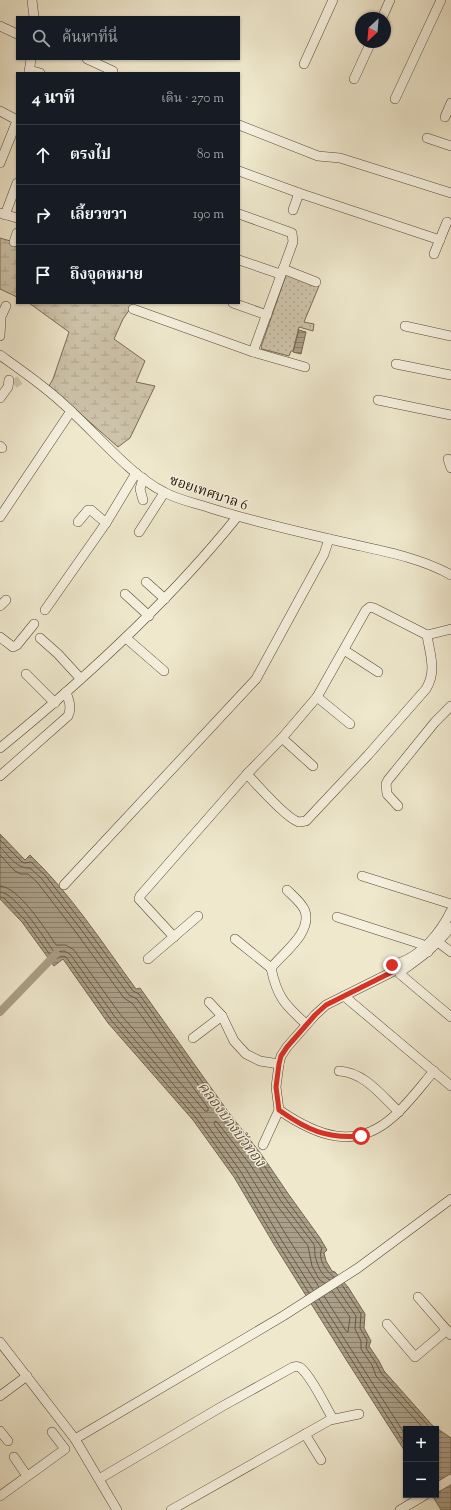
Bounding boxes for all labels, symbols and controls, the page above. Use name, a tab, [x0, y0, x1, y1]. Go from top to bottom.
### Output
north arrow	[355, 12, 391, 48]
search box	[16, 16, 240, 60]
icon: search	[30, 27, 52, 49]
text: ค้นหาที่นี่	[62, 28, 118, 49]
text: 4 นาที	[32, 87, 75, 111]
text: เดิน · 270 m	[161, 90, 224, 108]
icon: ahead	[32, 144, 54, 166]
text: ตรงไป	[70, 145, 111, 166]
text: 80 m	[197, 146, 224, 164]
icon: right	[32, 204, 54, 226]
text: เลี้ยวขวา	[70, 205, 127, 226]
text: 190 m	[193, 206, 224, 224]
icon: arrive	[32, 264, 54, 286]
text: ถึงจุดหมาย	[70, 265, 143, 286]
street label: ซอยเทศบาล 6	[166, 471, 250, 517]
route end	[383, 956, 401, 974]
water label: คลองบางบัวทอง	[192, 1078, 270, 1172]
route start	[352, 1127, 370, 1145]
map controls	[403, 1426, 439, 1498]
button: +	[403, 1426, 439, 1462]
button: −	[403, 1462, 439, 1498]

